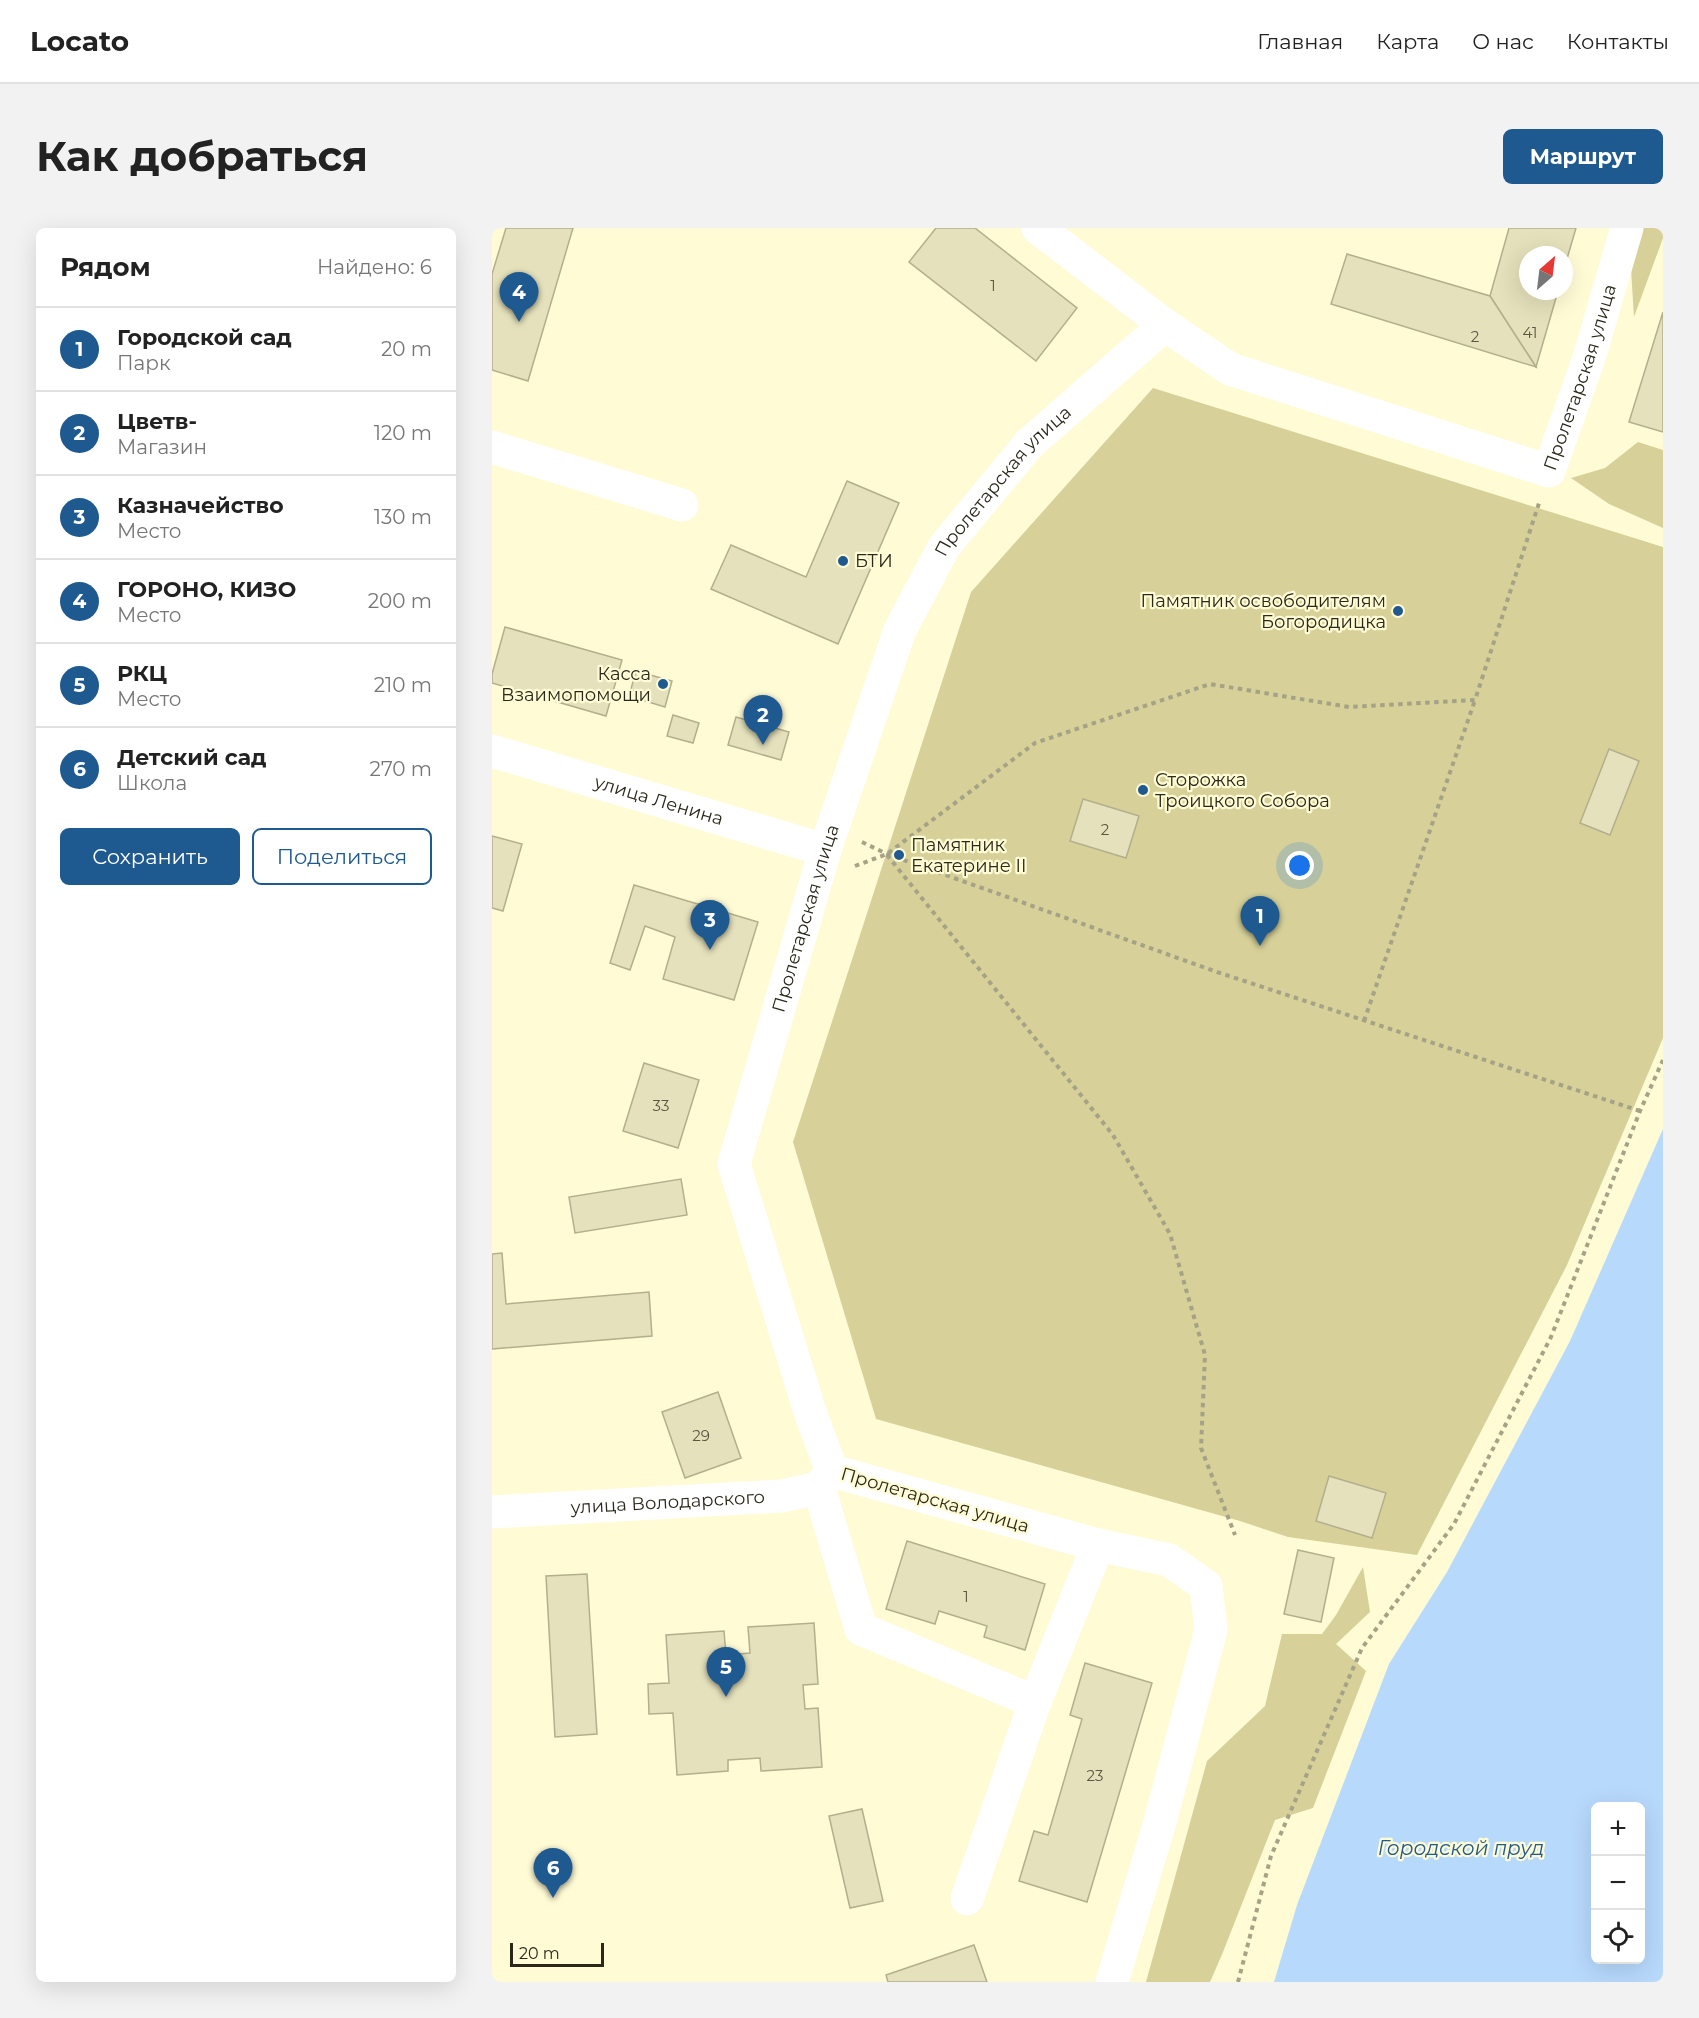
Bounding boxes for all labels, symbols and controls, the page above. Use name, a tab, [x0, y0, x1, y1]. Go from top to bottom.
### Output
text: Locato	[30, 24, 129, 58]
text: Главная	[1257, 29, 1343, 54]
text: Карта	[1376, 29, 1439, 54]
text: О нас	[1472, 29, 1534, 54]
text: Контакты	[1567, 29, 1669, 54]
button: Маршрут	[1503, 129, 1663, 184]
text: Как добраться	[36, 130, 368, 182]
north arrow	[1519, 246, 1573, 300]
text: Рядом	[60, 251, 151, 283]
text: Найдено: 6	[317, 255, 432, 279]
pin: 4	[500, 272, 538, 322]
house number: 1	[990, 276, 996, 295]
street label: Пролетарская улица	[1539, 282, 1621, 473]
house number: 41	[1523, 323, 1537, 342]
text: Городской сад	[117, 324, 292, 351]
house number: 2	[1471, 327, 1479, 346]
text: 1	[76, 337, 83, 361]
text: 20 m	[381, 337, 432, 361]
text: Парк	[117, 351, 171, 375]
street label: Пролетарская улица	[930, 401, 1076, 560]
text: Цветв-	[117, 408, 197, 435]
text: 2	[74, 421, 85, 445]
text: 120 m	[374, 421, 432, 445]
text: Магазин	[117, 435, 207, 459]
text: Казначейство	[117, 492, 284, 519]
text: 3	[74, 505, 85, 529]
text: 130 m	[374, 505, 432, 529]
text: Место	[117, 519, 181, 543]
place label: БТИ	[855, 550, 893, 572]
marker: БТИ	[836, 554, 850, 568]
text: ГОРОНО, КИЗО	[117, 576, 296, 603]
text: 4	[73, 589, 86, 613]
text: 200 m	[368, 589, 432, 613]
place label: Памятник освободителям Богородицка	[1140, 590, 1386, 633]
text: Место	[117, 603, 181, 627]
marker: Памятник освободителям Богородицка	[1391, 604, 1405, 618]
text: РКЦ	[117, 660, 167, 687]
place label: Касса Взаимопомощи	[501, 663, 651, 706]
text: 5	[74, 673, 85, 697]
text: 210 m	[374, 673, 432, 697]
marker: Касса Взаимопомощи	[656, 677, 670, 691]
text: Место	[117, 687, 181, 711]
pin: 2	[744, 696, 782, 745]
text: Детский сад	[117, 744, 267, 771]
text: 6	[73, 757, 86, 781]
text: 270 m	[370, 757, 432, 781]
place label: Сторожка Троицкого Собора	[1155, 769, 1330, 812]
text: Школа	[117, 771, 187, 795]
street label: улица Ленина	[591, 771, 726, 830]
marker: Сторожка Троицкого Собора	[1136, 783, 1150, 797]
house number: 2	[1101, 820, 1109, 839]
street label: Пролетарская улица	[768, 822, 844, 1015]
button: Сохранить	[60, 828, 240, 885]
button: Поделиться	[252, 828, 432, 885]
place label: Памятник Екатерине II	[911, 834, 1026, 877]
marker: Памятник Екатерине II	[892, 848, 906, 862]
your location	[1285, 851, 1314, 880]
pin: 1	[1240, 896, 1280, 946]
pin: 3	[690, 900, 730, 950]
house number: 33	[653, 1096, 669, 1115]
house number: 29	[692, 1426, 710, 1445]
street label: Пролетарская улица	[838, 1463, 1032, 1537]
street label: улица Володарского	[569, 1486, 765, 1519]
house number: 1	[963, 1587, 969, 1606]
pin: 5	[706, 1648, 746, 1697]
house number: 23	[1087, 1766, 1103, 1785]
map controls	[1591, 1802, 1645, 1964]
button: +	[1591, 1802, 1645, 1856]
water label: Городской пруд	[1378, 1836, 1544, 1860]
pin: 6	[534, 1848, 572, 1898]
button: −	[1591, 1856, 1645, 1910]
button: locate	[1591, 1910, 1645, 1964]
scale bar	[510, 1940, 604, 1968]
text: 20 m	[519, 1944, 560, 1963]

